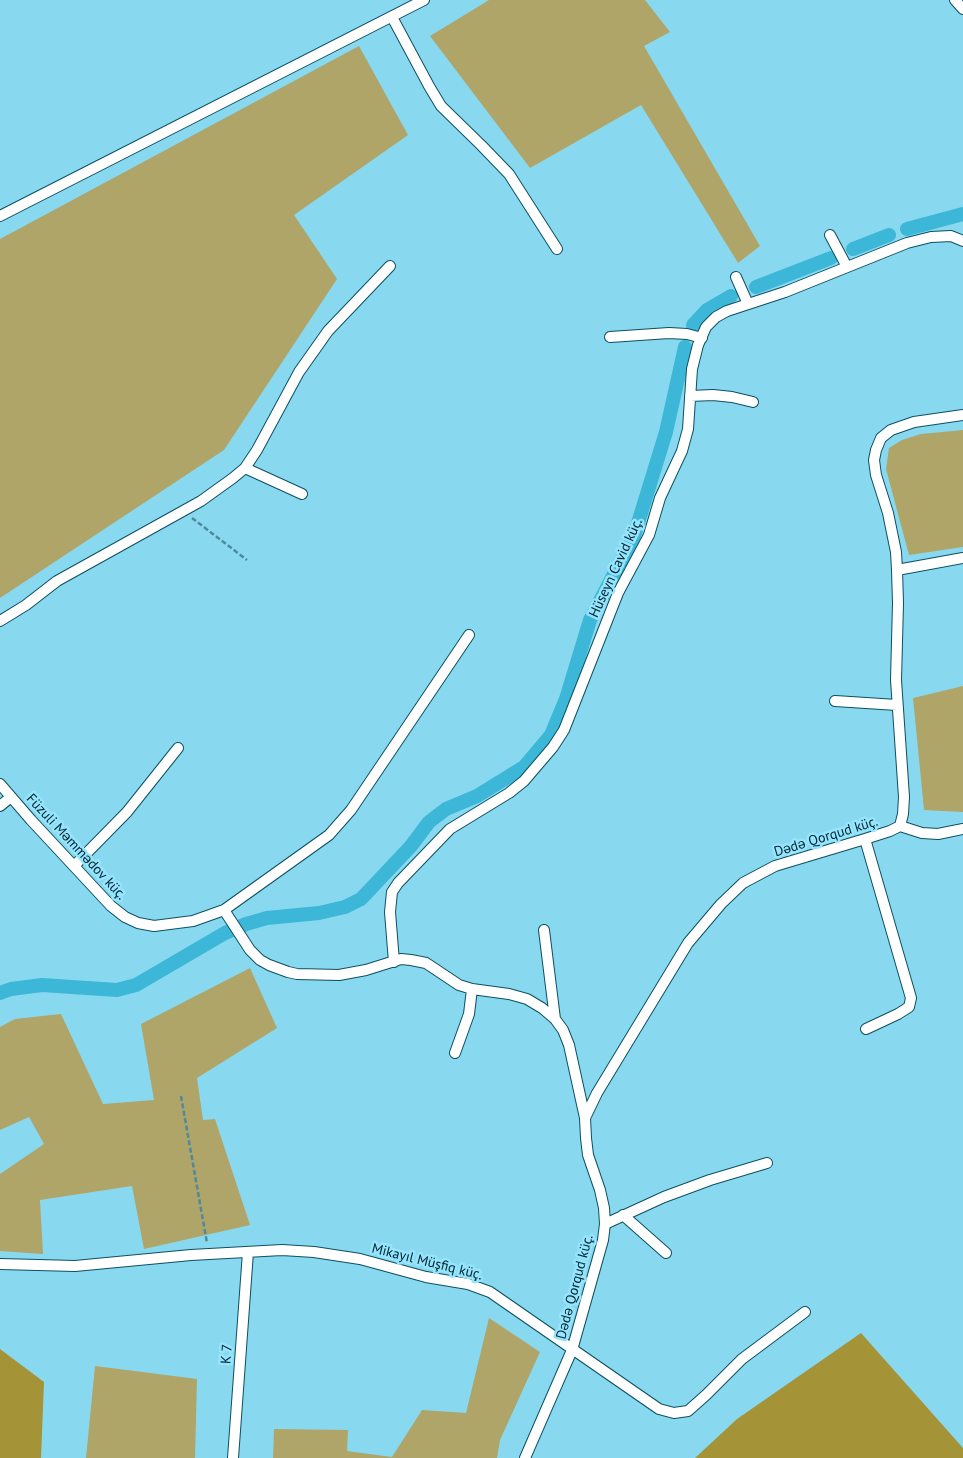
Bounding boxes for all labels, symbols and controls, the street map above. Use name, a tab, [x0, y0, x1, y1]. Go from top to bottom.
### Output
street label: Hüseyn Cavid küç.	[586, 516, 646, 620]
street label: Füzuli Məmmədov küç.	[23, 791, 129, 903]
street label: Dədə Qorqud küç.	[772, 813, 880, 861]
street label: Dədə Qorqud küç.	[553, 1233, 597, 1341]
street label: Mikayıl Müşfiq küç.	[370, 1240, 484, 1284]
street label: K 7	[218, 1343, 236, 1365]

